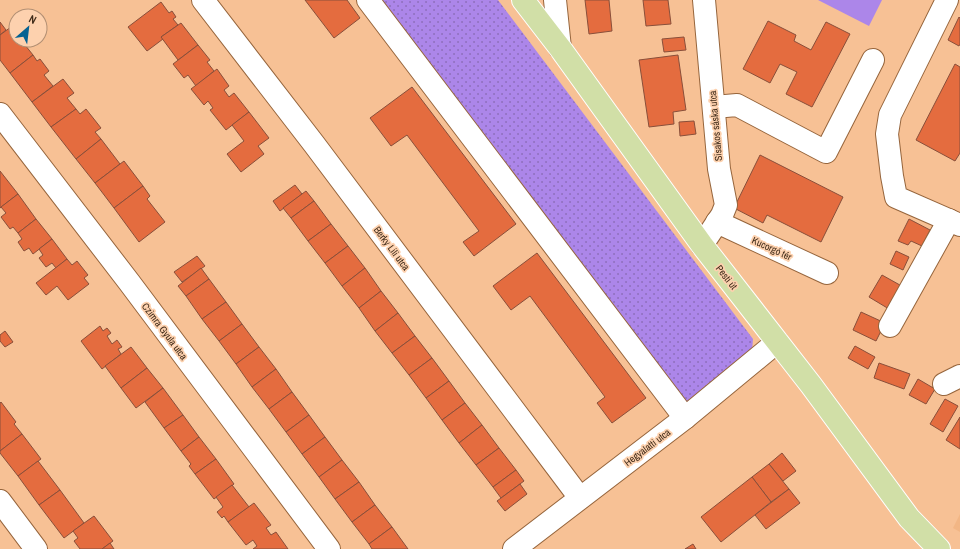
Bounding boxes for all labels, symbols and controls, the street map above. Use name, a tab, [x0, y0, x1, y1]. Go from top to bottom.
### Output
north arrow	[8, 8, 48, 48]
text: N	[27, 11, 39, 27]
street label: Sisakos sáska utca	[706, 90, 725, 162]
street label: Berky Lili utca	[371, 224, 413, 273]
street label: Kucorgó tér	[750, 234, 794, 263]
street label: Pesti út	[713, 262, 741, 293]
street label: Czimra Gyula utca	[139, 300, 190, 363]
street label: Hegyalatti utca	[622, 425, 673, 469]

